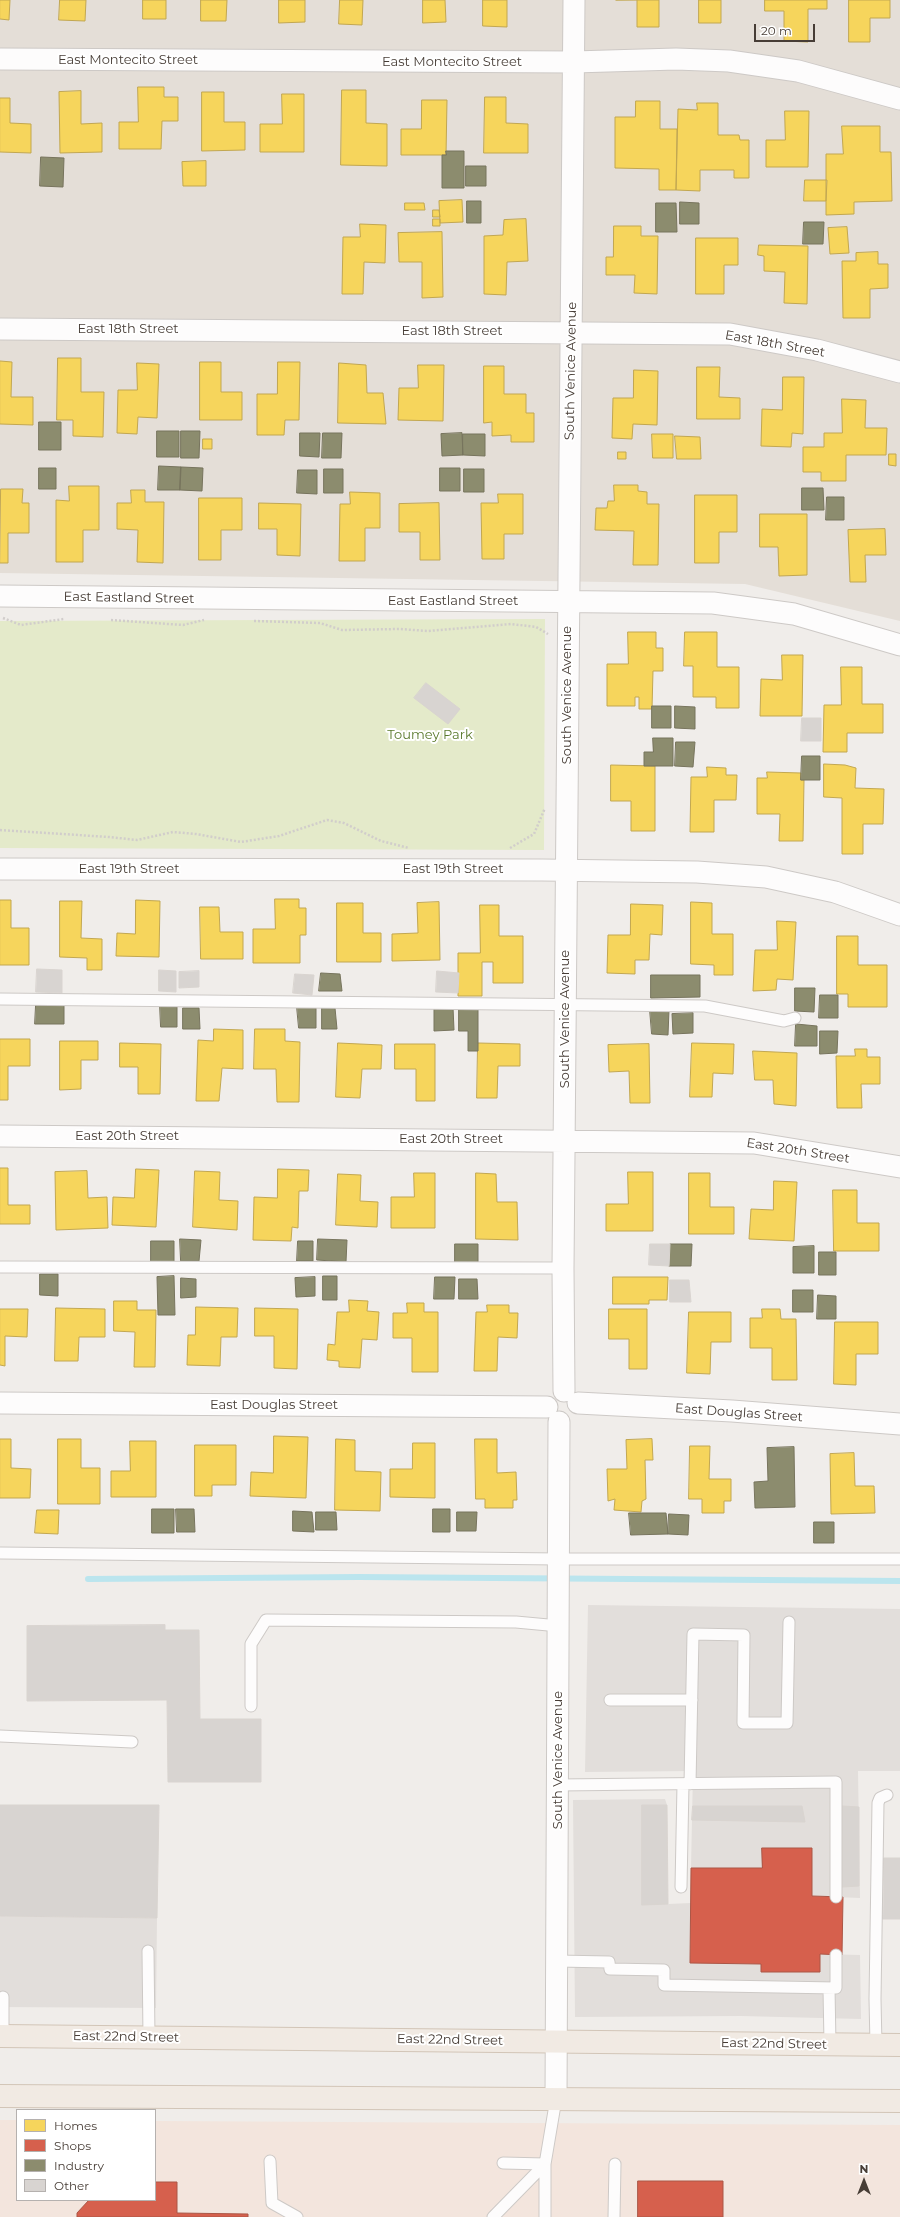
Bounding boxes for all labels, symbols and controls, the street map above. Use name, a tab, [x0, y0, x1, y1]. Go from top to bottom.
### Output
scale bar	[756, 16, 817, 42]
text: 20 m	[761, 23, 792, 38]
street label: East Montecito Street	[58, 52, 198, 68]
street label: East Montecito Street	[382, 54, 522, 70]
street label: South Venice Avenue	[562, 302, 580, 440]
street label: East 18th Street	[77, 321, 179, 337]
street label: East 18th Street	[401, 323, 503, 339]
street label: East 18th Street	[724, 328, 826, 360]
street label: East Eastland Street	[64, 589, 194, 607]
street label: East Eastland Street	[388, 593, 518, 609]
street label: South Venice Avenue	[559, 626, 575, 764]
park label: Toumey Park	[387, 727, 473, 743]
street label: East 19th Street	[79, 861, 179, 877]
street label: East 19th Street	[403, 861, 503, 877]
street label: South Venice Avenue	[557, 950, 573, 1088]
street label: East 20th Street	[75, 1128, 179, 1144]
street label: East 20th Street	[399, 1131, 503, 1147]
street label: East 20th Street	[745, 1135, 851, 1167]
street label: East Douglas Street	[210, 1397, 338, 1413]
street label: East Douglas Street	[675, 1401, 803, 1425]
street label: South Venice Avenue	[550, 1691, 566, 1829]
street label: East 22nd Street	[73, 2028, 179, 2046]
street label: East 22nd Street	[397, 2031, 503, 2049]
street label: East 22nd Street	[721, 2035, 827, 2053]
legend	[16, 2109, 156, 2201]
text: Homes	[54, 2118, 97, 2133]
text: Shops	[54, 2138, 91, 2153]
text: Industry	[54, 2158, 104, 2173]
north arrow	[844, 2161, 884, 2201]
text: N	[860, 2162, 868, 2176]
text: Other	[54, 2178, 89, 2193]

